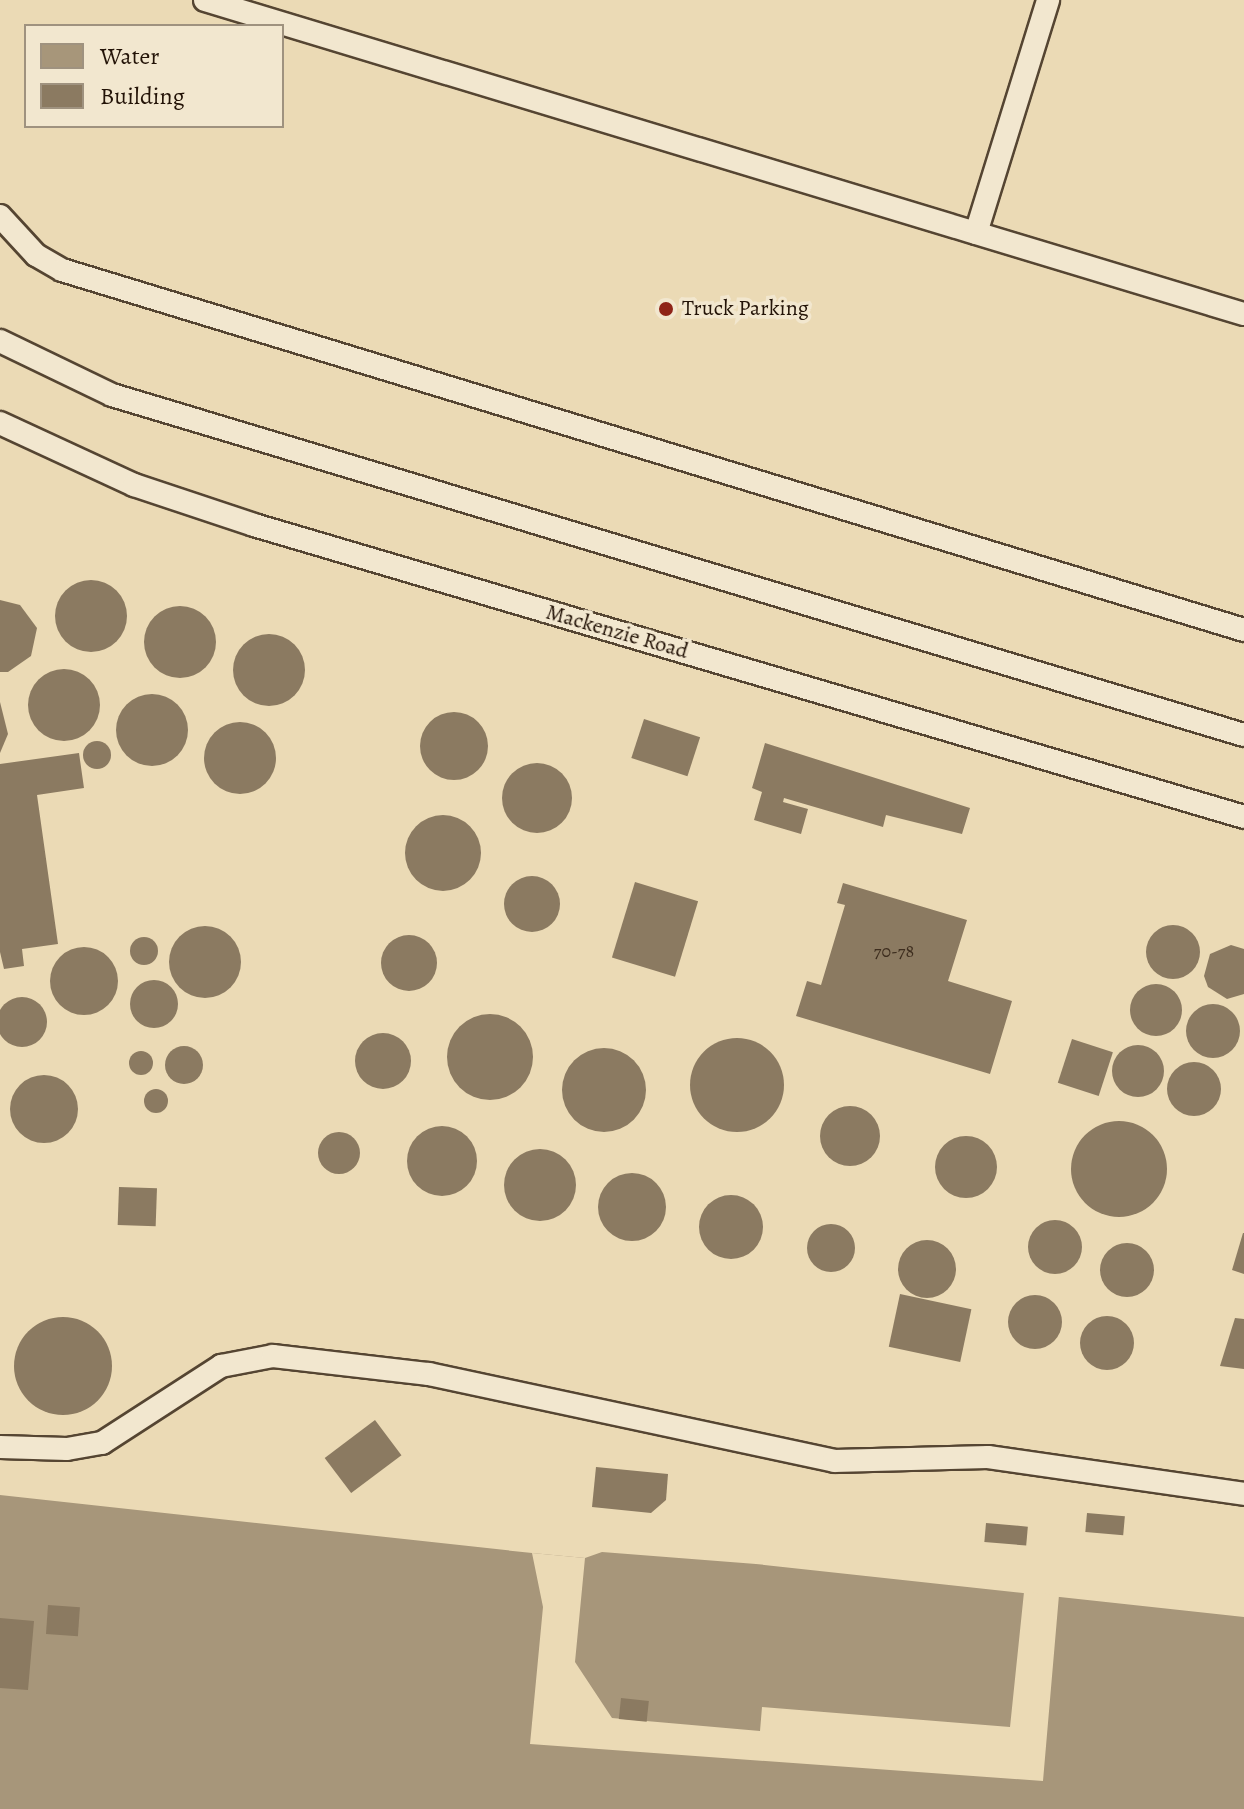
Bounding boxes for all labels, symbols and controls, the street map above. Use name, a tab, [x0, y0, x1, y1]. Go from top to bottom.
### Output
legend	[24, 24, 284, 128]
text: Water	[100, 40, 160, 72]
text: Building	[100, 80, 185, 112]
place label: Truck Parking	[682, 296, 809, 322]
marker: Truck Parking	[657, 300, 675, 318]
street label: Mackenzie Road	[543, 599, 691, 665]
house number: 70-78	[874, 940, 914, 962]

